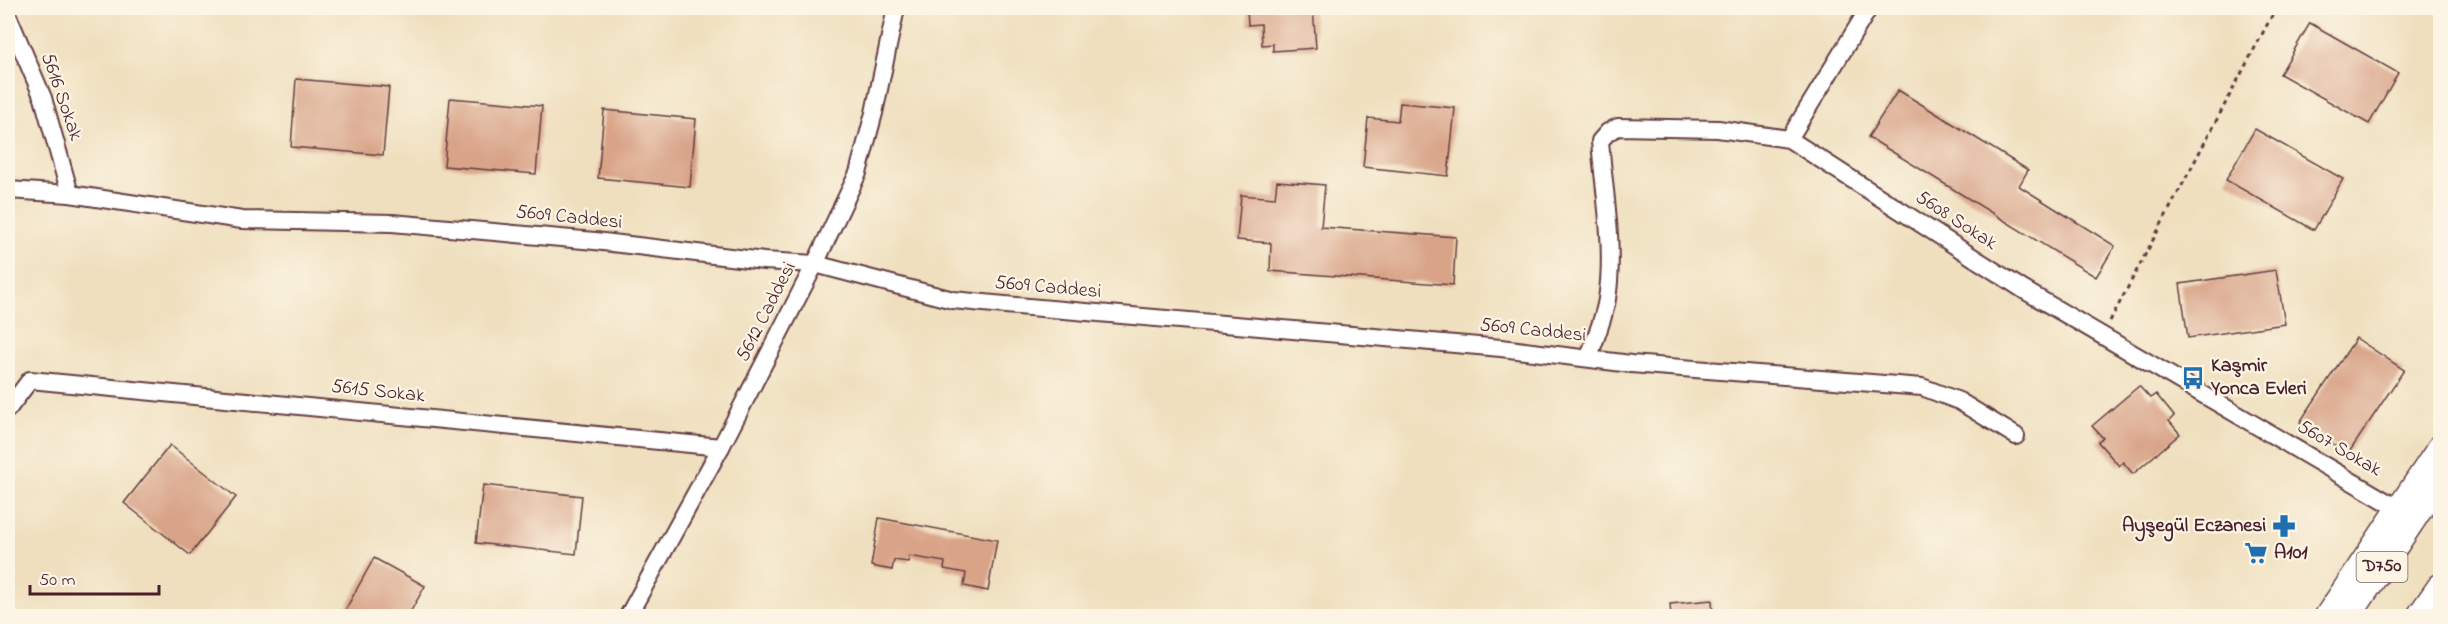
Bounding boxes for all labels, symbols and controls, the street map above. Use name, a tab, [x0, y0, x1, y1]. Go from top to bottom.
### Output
street label: 5616 Sokak	[32, 49, 90, 145]
street label: 5608 Sokak	[1909, 184, 2003, 258]
street label: 5609 Caddesi	[514, 198, 624, 238]
street label: 5612 Caddesi	[729, 257, 805, 367]
street label: 5609 Caddesi	[993, 269, 1103, 307]
street label: 5609 Caddesi	[1478, 311, 1588, 351]
place label: Kaşmir Yonca Evleri	[2210, 352, 2307, 404]
bus stop icon: Kaşmir Yonca Evleri	[2180, 365, 2206, 391]
street label: 5615 Sokak	[330, 373, 426, 411]
street label: 5607 Sokak	[2291, 413, 2387, 485]
place label: Ayşegül Eczanesi	[2122, 512, 2266, 542]
pharmacy icon: Ayşegül Eczanesi	[2271, 513, 2297, 539]
place label: A101	[2274, 539, 2308, 568]
supermarket icon: A101	[2243, 540, 2269, 566]
road number: D750	[2356, 552, 2408, 582]
scale bar	[30, 558, 159, 596]
text: 50 m	[39, 568, 76, 594]

